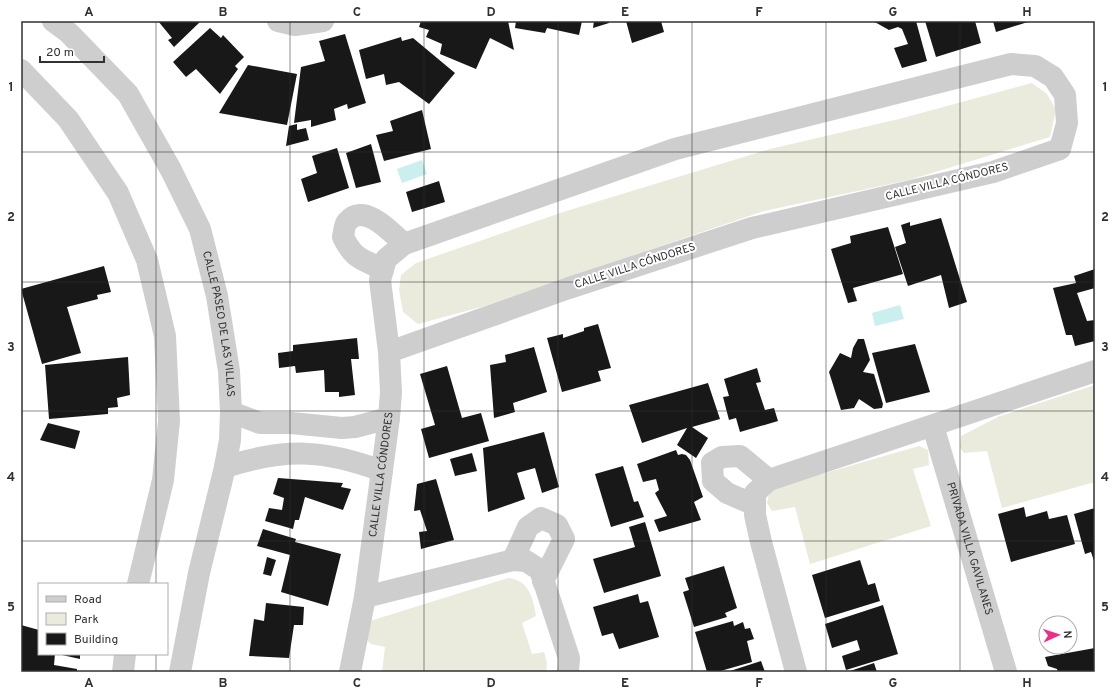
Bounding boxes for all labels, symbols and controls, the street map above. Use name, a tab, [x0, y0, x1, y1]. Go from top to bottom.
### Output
text: A	[84, 5, 94, 21]
text: B	[219, 5, 228, 21]
text: C	[353, 5, 361, 21]
text: D	[486, 5, 496, 21]
text: E	[621, 5, 629, 21]
text: F	[755, 5, 763, 21]
text: G	[889, 5, 898, 21]
text: H	[1022, 5, 1032, 21]
scale bar	[40, 38, 104, 64]
text: 20 m	[46, 45, 74, 61]
text: 1	[8, 80, 14, 96]
text: 1	[1102, 80, 1108, 96]
street label: CALLE VILLA CÓNDORES	[884, 159, 1010, 204]
text: 2	[7, 210, 15, 226]
text: 2	[1101, 210, 1109, 226]
street label: CALLE VILLA CÓNDORES	[573, 239, 697, 292]
street label: CALLE PASEO DE LAS VILLAS	[199, 250, 237, 397]
text: 3	[7, 340, 15, 356]
text: 3	[1101, 340, 1109, 356]
street label: CALLE VILLA CÓNDORES	[366, 411, 396, 538]
text: 4	[7, 470, 15, 486]
text: 4	[1101, 470, 1109, 486]
street label: PRIVADA VILLA GAVILANES	[943, 481, 996, 617]
legend	[38, 583, 168, 655]
text: Road	[74, 592, 102, 608]
text: 5	[7, 600, 15, 616]
text: 5	[1101, 600, 1109, 616]
text: Park	[74, 612, 99, 628]
north arrow	[1038, 615, 1078, 655]
text: N	[1060, 630, 1074, 639]
text: Building	[74, 632, 118, 648]
text: A	[84, 676, 94, 692]
text: B	[219, 676, 228, 692]
text: C	[353, 676, 361, 692]
text: D	[486, 676, 496, 692]
text: E	[621, 676, 629, 692]
text: F	[755, 676, 763, 692]
text: G	[889, 676, 898, 692]
text: H	[1022, 676, 1032, 692]

